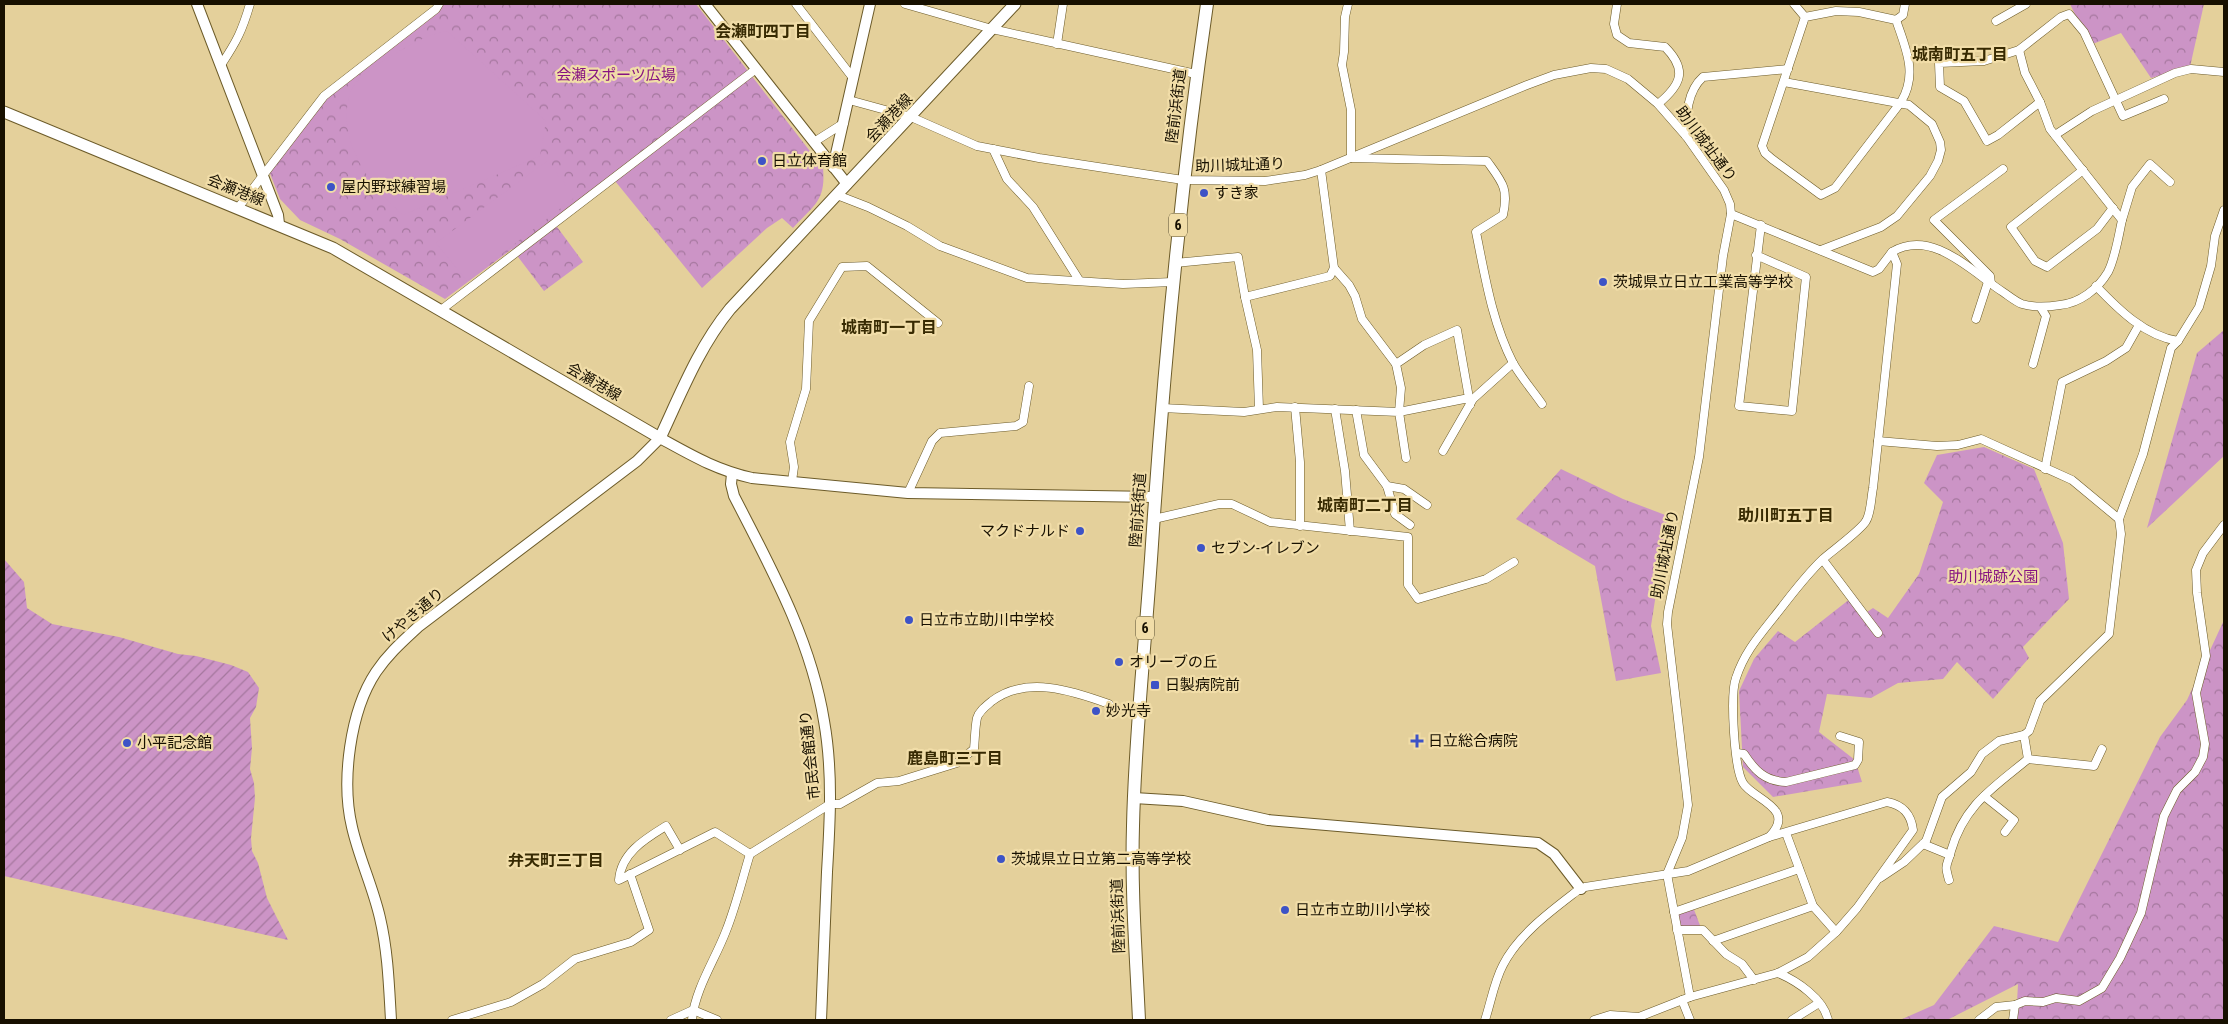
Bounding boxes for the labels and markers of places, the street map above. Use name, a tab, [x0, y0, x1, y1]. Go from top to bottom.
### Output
place label: 日立体育館	[772, 152, 847, 170]
marker: 日立体育館	[756, 155, 768, 167]
place label: 屋内野球練習場	[341, 178, 446, 196]
marker: 屋内野球練習場	[325, 181, 337, 193]
place label: すき家	[1214, 184, 1259, 202]
marker: すき家	[1198, 187, 1210, 199]
place label: 茨城県立日立工業高等学校	[1613, 273, 1793, 291]
marker: 茨城県立日立工業高等学校	[1597, 276, 1609, 288]
place label: マクドナルド	[980, 522, 1070, 540]
marker: マクドナルド	[1074, 525, 1086, 537]
place label: セブン-イレブン	[1211, 539, 1320, 557]
marker: セブン-イレブン	[1195, 542, 1207, 554]
place label: 日立市立助川中学校	[919, 611, 1054, 629]
marker: 日立市立助川中学校	[903, 614, 915, 626]
place label: オリーブの丘	[1129, 653, 1218, 671]
marker: オリーブの丘	[1113, 656, 1125, 668]
place label: 日製病院前	[1165, 676, 1240, 694]
marker: 日製病院前	[1149, 679, 1161, 691]
place label: 妙光寺	[1106, 702, 1151, 720]
marker: 妙光寺	[1090, 705, 1102, 717]
place label: 日立総合病院	[1428, 732, 1518, 750]
place label: 小平記念館	[137, 734, 212, 752]
marker: 日立総合病院	[1410, 734, 1424, 748]
marker: 小平記念館	[121, 737, 133, 749]
place label: 茨城県立日立第二高等学校	[1011, 850, 1191, 868]
marker: 茨城県立日立第二高等学校	[995, 853, 1007, 865]
place label: 日立市立助川小学校	[1295, 901, 1430, 919]
marker: 日立市立助川小学校	[1279, 904, 1291, 916]

